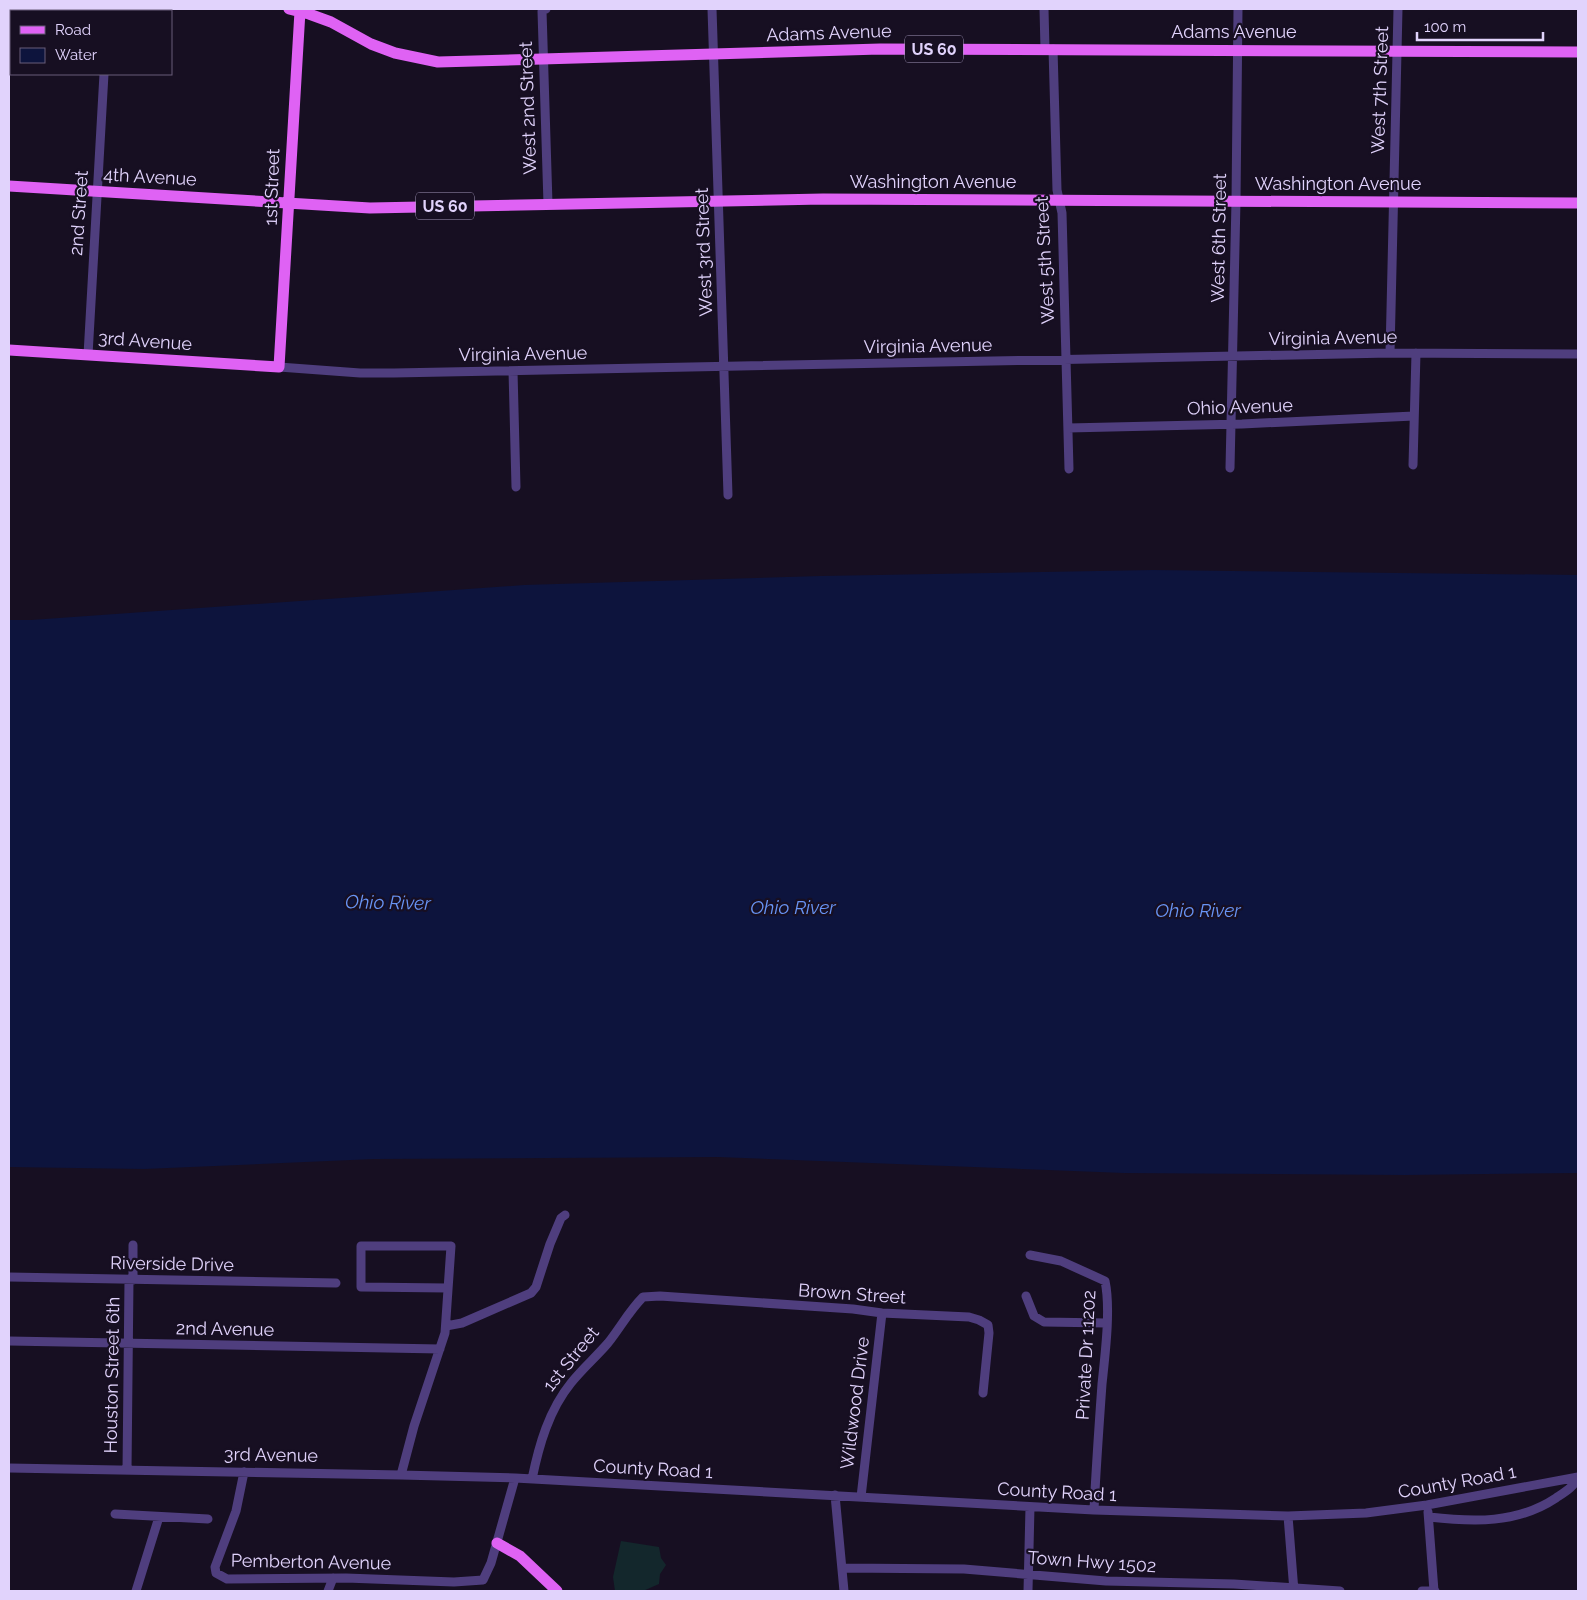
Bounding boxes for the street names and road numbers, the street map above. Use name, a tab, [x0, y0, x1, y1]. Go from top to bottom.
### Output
street label: Adams Avenue	[766, 20, 892, 45]
street label: Adams Avenue	[1171, 21, 1297, 42]
street label: West 7th Street	[1367, 26, 1392, 154]
road number: US 60	[905, 36, 963, 62]
street label: West 2nd Street	[515, 41, 540, 175]
street label: 1st Street	[260, 148, 283, 226]
street label: 4th Avenue	[103, 164, 198, 189]
street label: 2nd Street	[65, 170, 92, 256]
street label: Washington Avenue	[850, 171, 1017, 192]
street label: West 6th Street	[1207, 173, 1230, 303]
street label: Washington Avenue	[1255, 173, 1422, 194]
street label: West 3rd Street	[691, 187, 716, 317]
road number: US 60	[416, 192, 474, 220]
street label: West 5th Street	[1031, 195, 1058, 325]
street label: Virginia Avenue	[1268, 326, 1398, 349]
street label: 3rd Avenue	[97, 327, 193, 354]
street label: Virginia Avenue	[863, 334, 993, 357]
street label: Virginia Avenue	[458, 342, 588, 365]
street label: Ohio Avenue	[1187, 394, 1294, 419]
street label: Riverside Drive	[110, 1252, 234, 1275]
street label: Brown Street	[797, 1279, 907, 1308]
street label: Private Dr 11202	[1072, 1289, 1099, 1420]
street label: Houston Street 6th	[100, 1296, 123, 1454]
street label: 2nd Avenue	[176, 1317, 275, 1340]
street label: 1st Street	[538, 1322, 603, 1395]
street label: Wildwood Drive	[836, 1335, 873, 1470]
street label: 3rd Avenue	[224, 1443, 319, 1466]
street label: County Road 1	[593, 1455, 714, 1482]
street label: County Road 1	[1396, 1461, 1518, 1502]
street label: County Road 1	[997, 1478, 1118, 1505]
street label: Town Hwy 1502	[1027, 1547, 1157, 1576]
street label: Pemberton Avenue	[231, 1550, 392, 1573]

